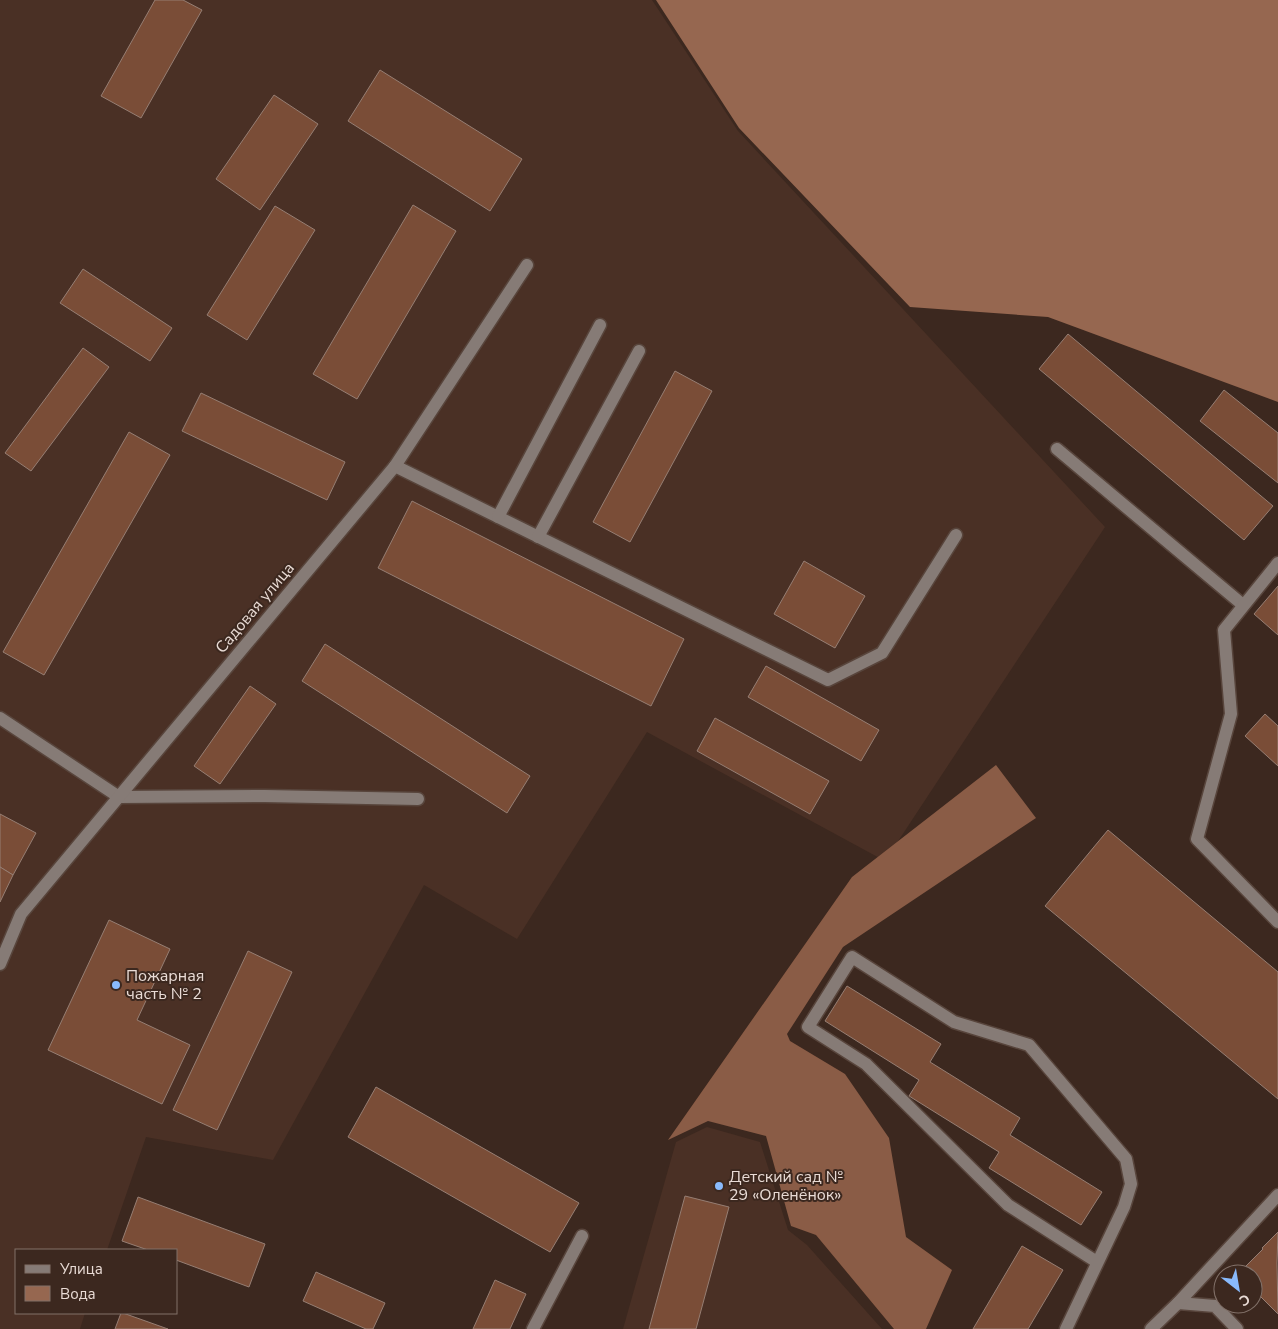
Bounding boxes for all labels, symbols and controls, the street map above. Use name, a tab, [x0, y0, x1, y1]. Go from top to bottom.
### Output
street label: Садовая улица	[210, 558, 300, 658]
place label: Пожарная часть № 2	[126, 965, 204, 1005]
marker: Пожарная часть № 2	[110, 979, 122, 991]
place label: Детский сад № 29 «Оленёнок»	[729, 1166, 843, 1206]
marker: Детский сад № 29 «Оленёнок»	[713, 1180, 725, 1192]
legend	[15, 1249, 178, 1314]
text: Улица	[59, 1259, 103, 1279]
north arrow	[1213, 1264, 1263, 1314]
text: Вода	[60, 1284, 96, 1304]
text: С	[1235, 1289, 1253, 1311]

